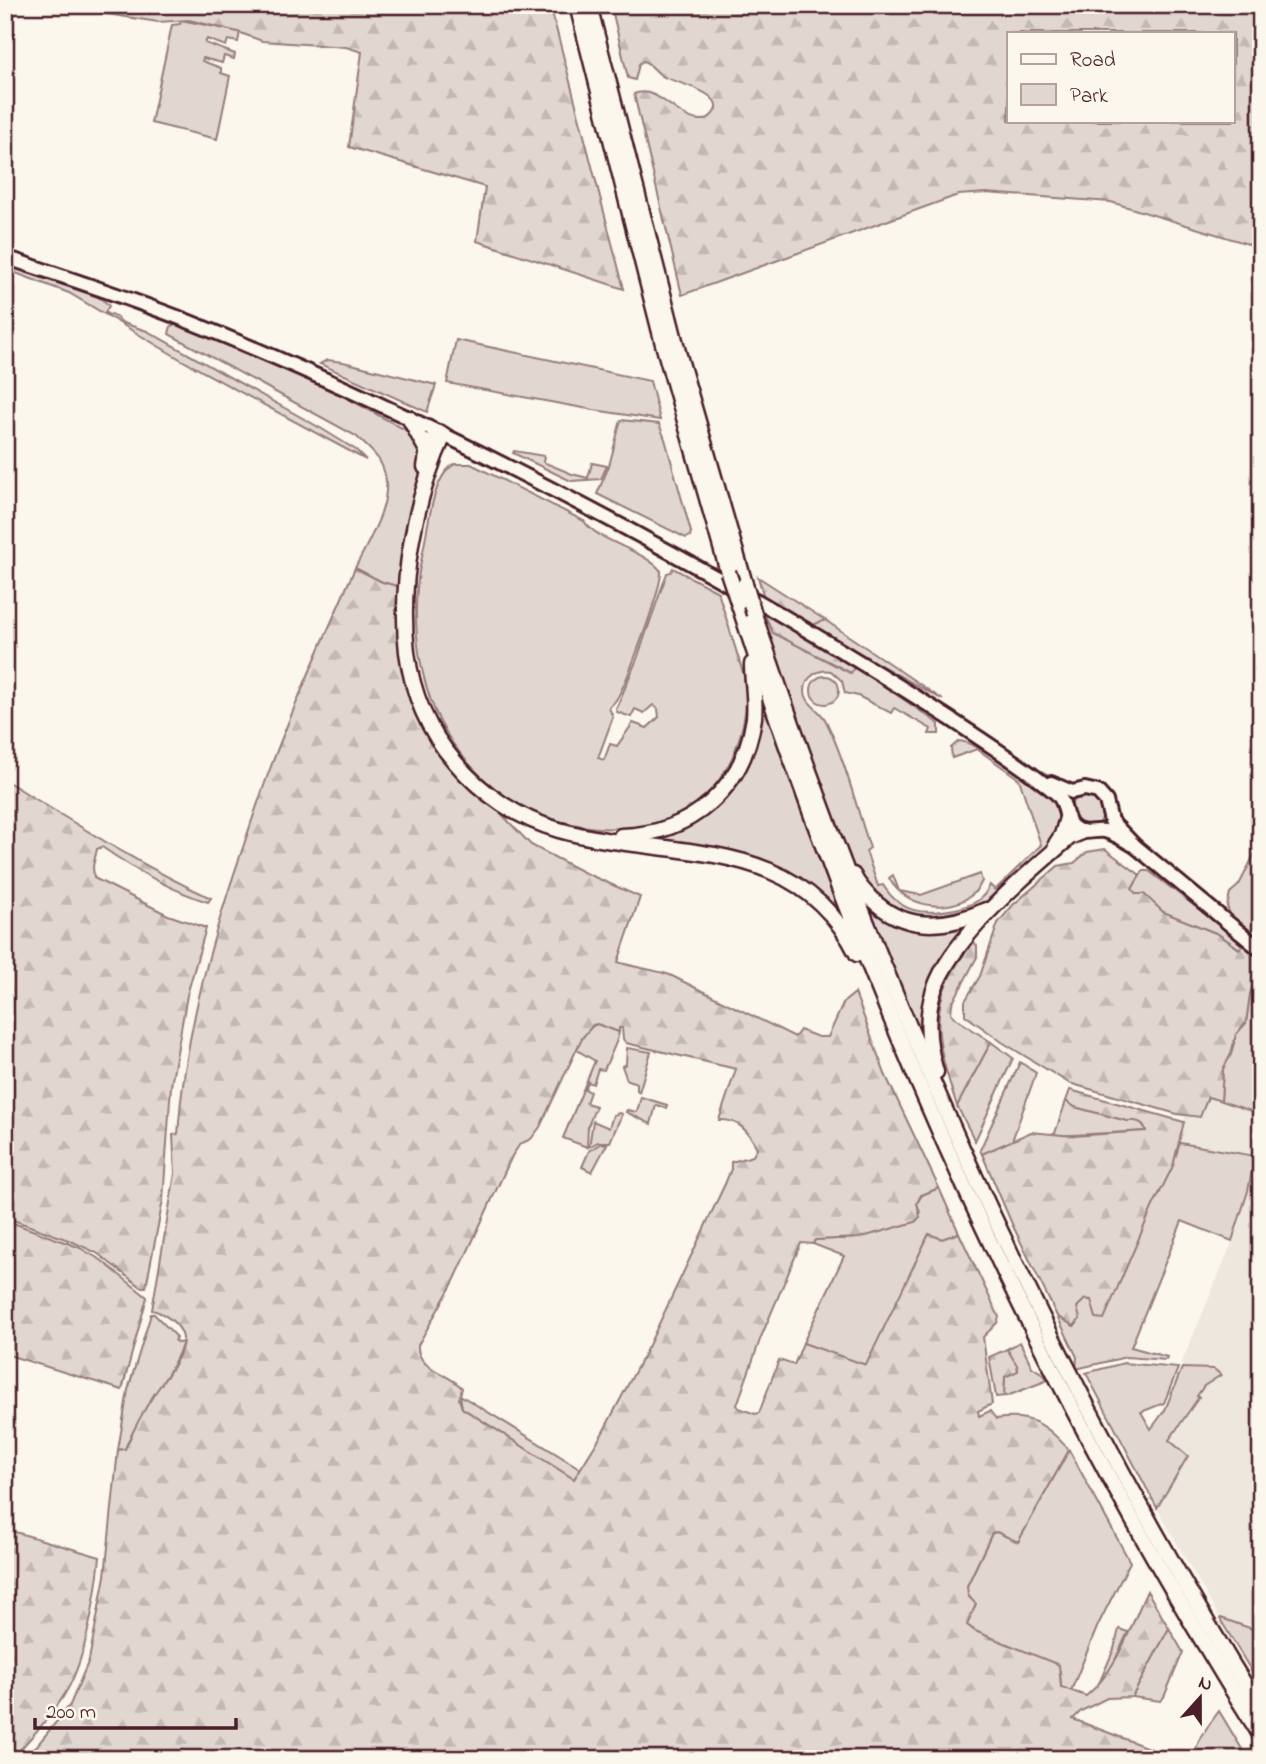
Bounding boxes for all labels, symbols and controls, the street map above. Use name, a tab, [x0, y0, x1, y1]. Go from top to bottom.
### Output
legend	[1007, 32, 1234, 122]
text: Road	[1070, 46, 1116, 76]
text: Park	[1070, 82, 1109, 112]
north arrow	[1164, 1662, 1234, 1732]
text: N	[1194, 1670, 1216, 1699]
scale bar	[35, 1687, 236, 1731]
text: 200 m	[46, 1698, 96, 1728]

